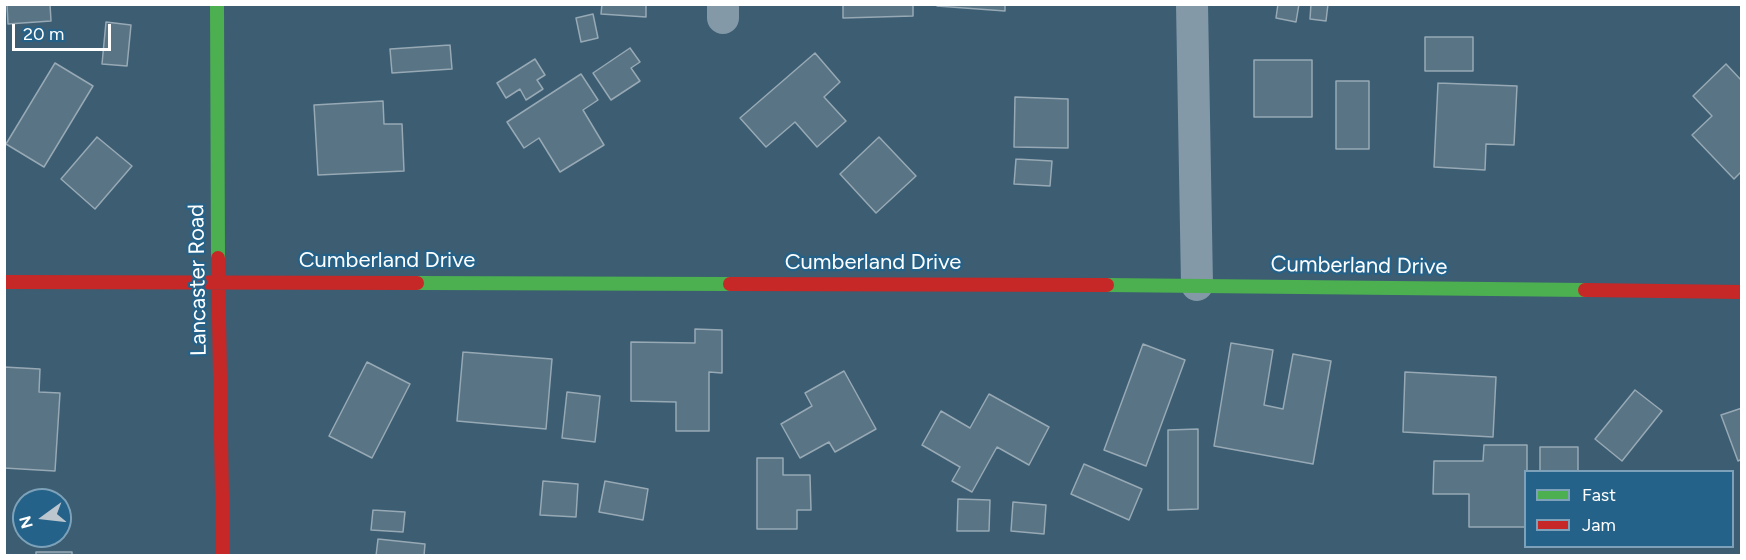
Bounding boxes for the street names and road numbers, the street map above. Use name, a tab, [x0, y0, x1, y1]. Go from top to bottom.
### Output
street label: Lancaster Road	[183, 204, 213, 356]
street label: Cumberland Drive	[299, 248, 475, 274]
street label: Cumberland Drive	[785, 250, 961, 276]
street label: Cumberland Drive	[1270, 251, 1448, 281]

